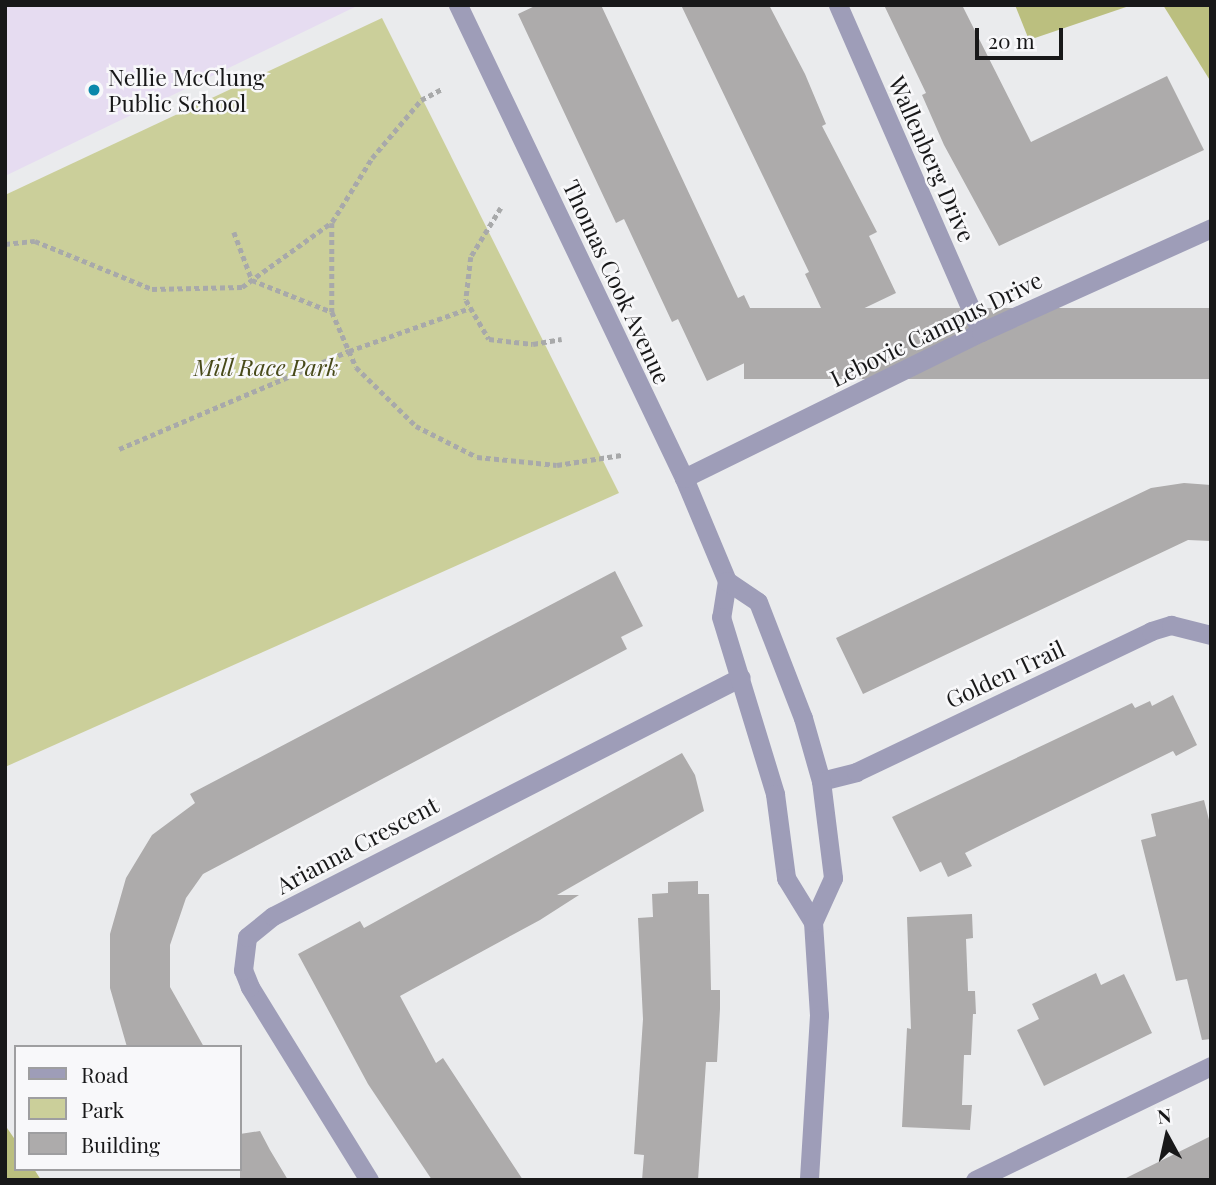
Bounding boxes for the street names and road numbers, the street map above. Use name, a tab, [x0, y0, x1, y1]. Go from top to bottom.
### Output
street label: Wallenberg Drive	[883, 72, 981, 246]
street label: Thomas Cook Avenue	[557, 175, 677, 389]
street label: Lebovic Campus Drive	[826, 266, 1046, 392]
street label: Golden Trail	[941, 634, 1069, 714]
street label: Arianna Crescent	[271, 791, 443, 899]

